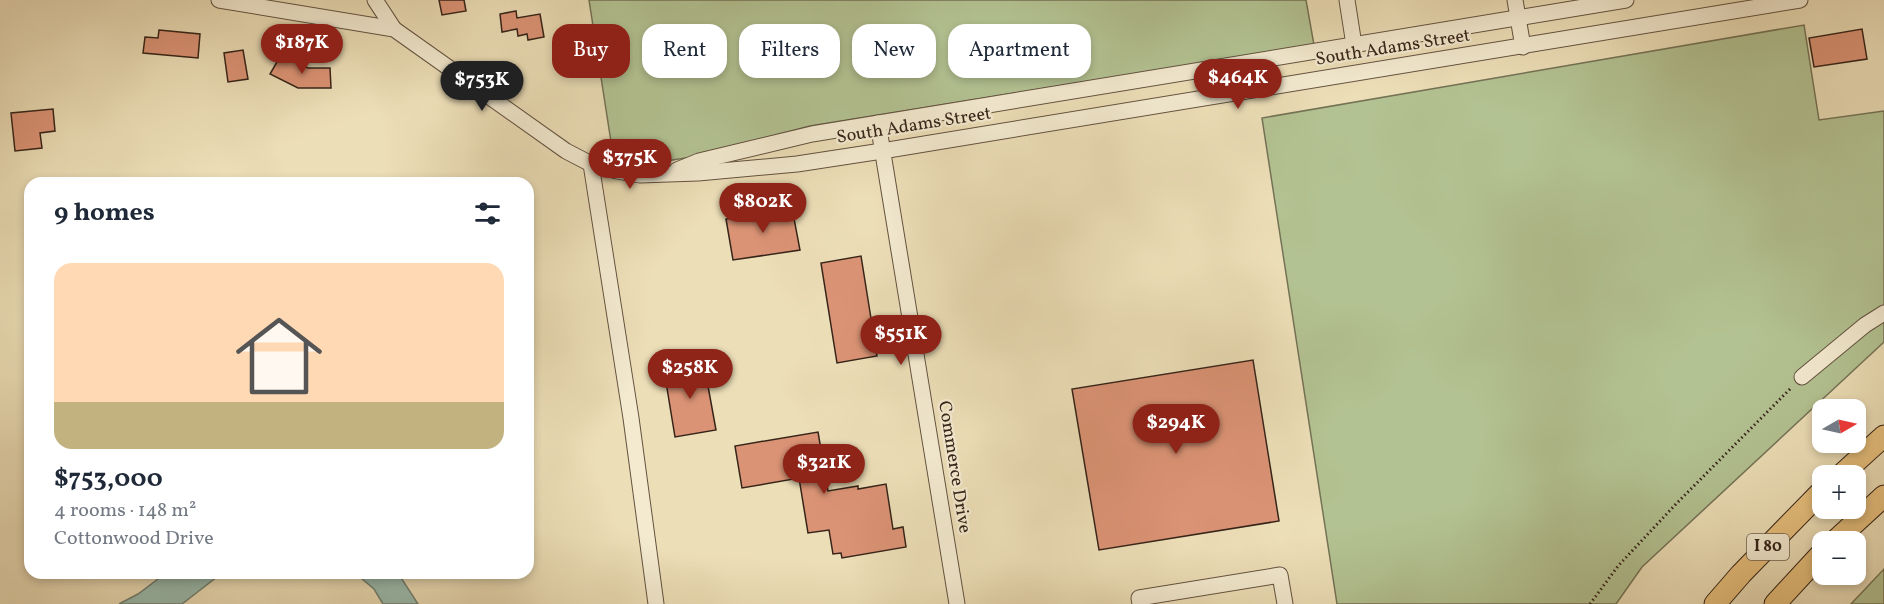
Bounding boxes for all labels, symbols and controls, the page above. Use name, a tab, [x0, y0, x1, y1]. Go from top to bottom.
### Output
street label: South Adams Street	[1314, 23, 1472, 73]
pin: $187K	[260, 24, 344, 75]
chip: Buy	[552, 24, 630, 78]
chip: Rent	[642, 24, 727, 78]
chip: Filters	[739, 24, 840, 78]
chip: New	[852, 24, 936, 78]
chip: Apartment	[948, 24, 1091, 78]
text: $187K	[275, 29, 329, 57]
pin: $464K	[1196, 59, 1280, 110]
pin: $753K	[440, 61, 524, 112]
text: $464K	[1208, 64, 1268, 92]
text: $753K	[454, 66, 510, 94]
street label: South Adams Street	[835, 101, 993, 151]
pin: $375K	[588, 139, 672, 190]
text: $375K	[602, 144, 658, 172]
pin: $802K	[721, 183, 805, 234]
text: $802K	[733, 188, 793, 216]
text: 9 homes	[54, 195, 155, 231]
icon: filters	[471, 197, 504, 230]
icon: home	[225, 302, 333, 410]
pin: $551K	[859, 315, 943, 366]
text: $551K	[875, 320, 927, 348]
pin: $258K	[648, 349, 732, 400]
text: $258K	[662, 354, 718, 382]
street label: Commerce Drive	[931, 399, 977, 535]
north arrow	[1812, 399, 1866, 453]
map controls	[1812, 399, 1866, 585]
pin: $294K	[1134, 404, 1218, 455]
text: $294K	[1147, 409, 1205, 437]
pin: $321K	[782, 444, 866, 495]
text: $321K	[797, 449, 851, 477]
text: $753,000	[54, 461, 163, 497]
button: +	[1812, 465, 1866, 519]
text: 4 rooms · 148 m²	[54, 497, 196, 525]
text: Cottonwood Drive	[54, 525, 214, 553]
button: −	[1812, 531, 1866, 585]
road number: I 80	[1747, 534, 1789, 560]

